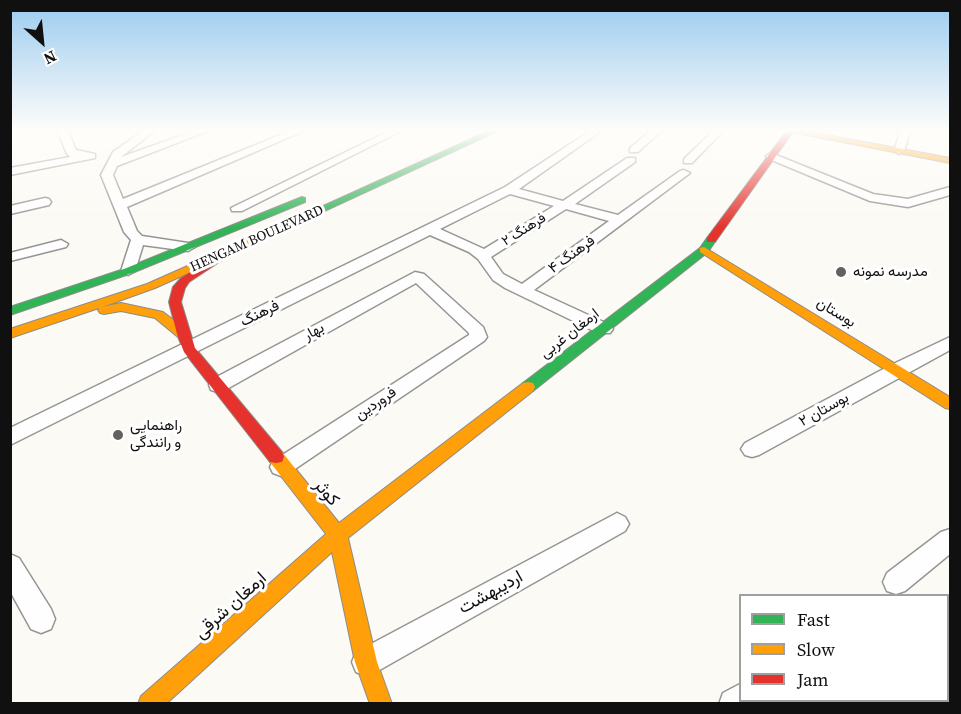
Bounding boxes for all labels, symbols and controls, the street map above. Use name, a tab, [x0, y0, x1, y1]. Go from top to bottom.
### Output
north arrow	[12, 12, 72, 72]
text: N	[40, 46, 60, 70]
street label: HENGAM BOULEVARD	[188, 202, 326, 276]
street label: فرهنگ ۲	[499, 210, 549, 250]
street label: فرهنگ ۴	[545, 232, 599, 278]
place label: مدرسه نمونه	[853, 263, 928, 281]
marker: مدرسه نمونه	[834, 265, 848, 279]
street label: بوستان	[813, 294, 859, 332]
street label: فرهنگ	[238, 297, 282, 331]
street label: ارمغان غربی	[537, 305, 603, 363]
street label: بهار	[300, 319, 328, 345]
street label: فروردین	[352, 384, 400, 424]
street label: بوستان ۲	[796, 389, 852, 431]
place label: راهنمایی و رانندگی	[130, 417, 182, 452]
marker: راهنمایی و رانندگی	[111, 428, 125, 442]
street label: کوثر	[309, 475, 343, 511]
street label: اردیبهشت	[455, 567, 527, 619]
street label: ارمغان شرقی	[190, 568, 272, 644]
legend	[739, 594, 949, 702]
text: Fast	[797, 607, 830, 632]
text: Slow	[797, 637, 835, 662]
text: Jam	[797, 667, 829, 692]

